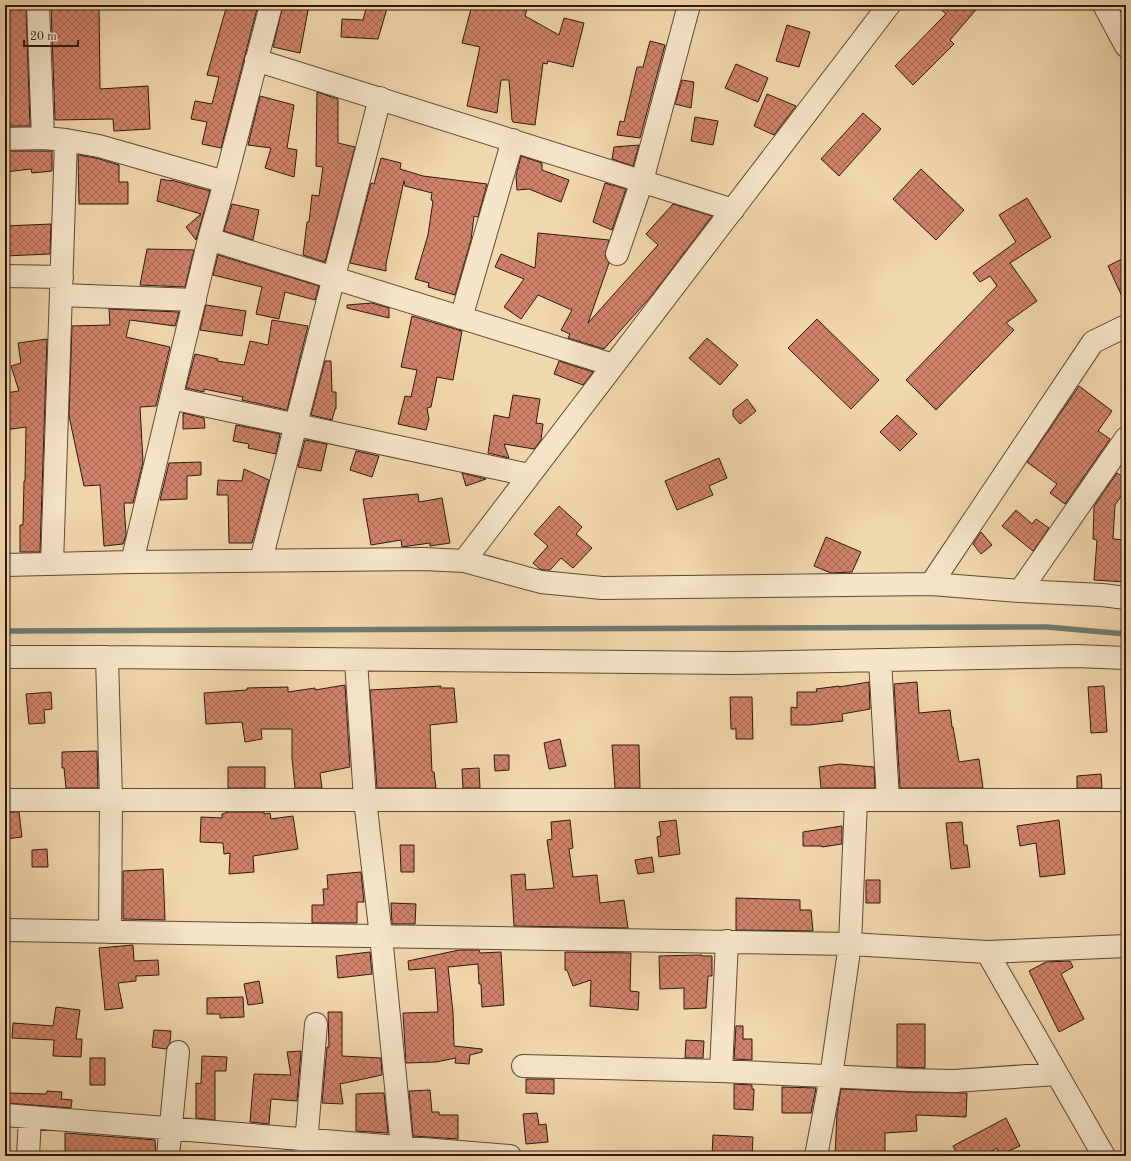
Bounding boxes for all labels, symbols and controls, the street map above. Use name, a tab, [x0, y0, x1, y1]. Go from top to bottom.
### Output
scale bar	[24, 22, 78, 48]
text: 20 m	[30, 31, 57, 43]

